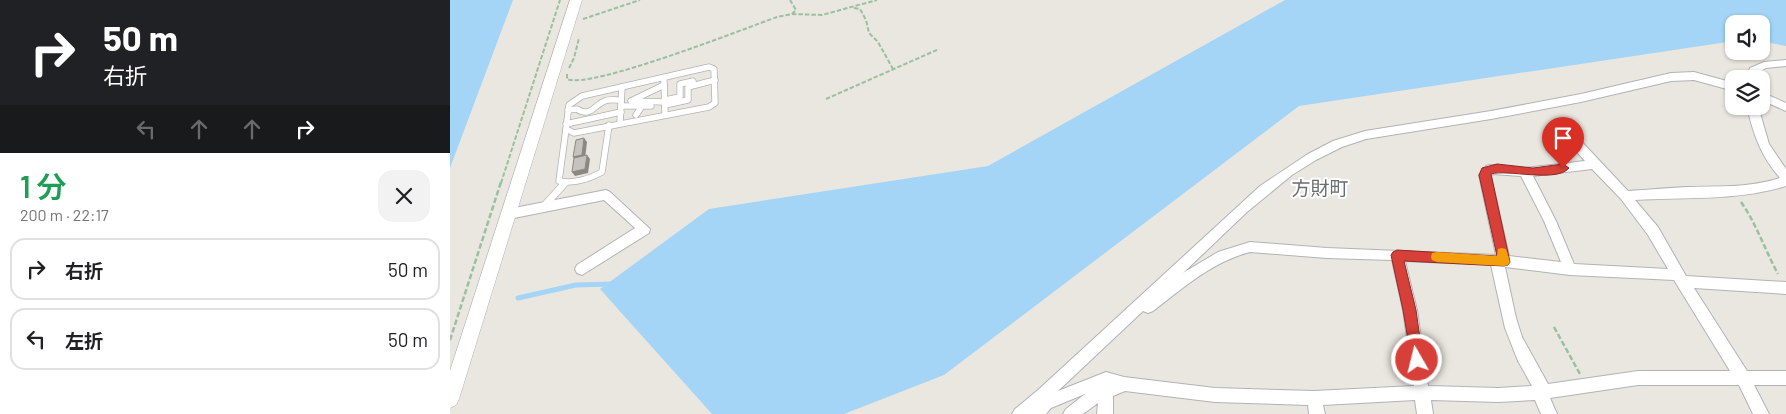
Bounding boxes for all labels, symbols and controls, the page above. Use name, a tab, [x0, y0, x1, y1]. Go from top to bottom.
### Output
map controls	[1725, 15, 1770, 115]
button: sound	[1725, 15, 1770, 60]
text: 50 m	[103, 16, 178, 58]
icon: right	[20, 20, 85, 85]
text: 右折	[103, 62, 147, 88]
button: layers	[1725, 70, 1770, 115]
icon: left	[132, 115, 160, 143]
icon: ahead	[185, 115, 213, 143]
icon: ahead	[238, 115, 266, 143]
icon: right	[291, 115, 319, 143]
pin	[1542, 117, 1584, 168]
icon: arrive	[1549, 124, 1577, 152]
text: 1 分	[20, 168, 67, 204]
button: close	[378, 170, 430, 222]
district label: 方財町	[1291, 176, 1349, 199]
text: 200 m · 22:17	[20, 205, 109, 224]
icon: right	[22, 255, 50, 283]
text: 50 m	[388, 258, 428, 281]
text: 右折	[65, 259, 103, 282]
icon: left	[22, 325, 50, 353]
text: 50 m	[388, 328, 428, 351]
text: 左折	[65, 329, 103, 352]
position arrow	[1390, 333, 1442, 385]

